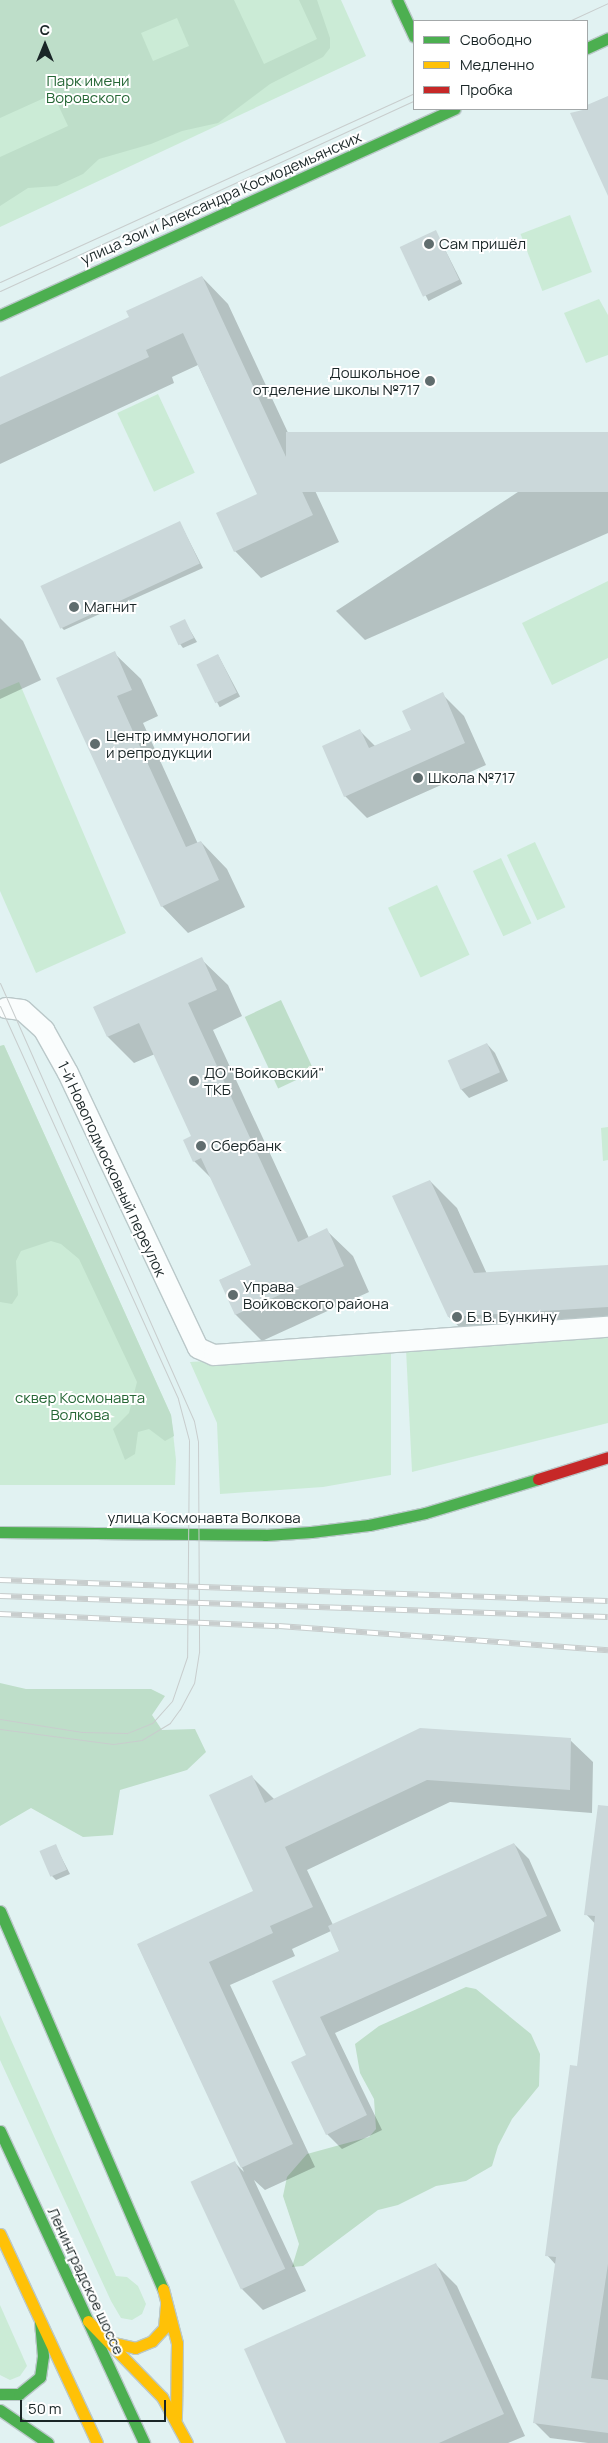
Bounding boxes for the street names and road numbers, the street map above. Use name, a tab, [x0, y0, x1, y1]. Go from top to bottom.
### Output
street label: улица Зои и Александра Космодемьянских	[78, 128, 364, 268]
street label: 1-й Новоподмосковный переулок	[54, 1058, 170, 1280]
street label: улица Космонавта Волкова	[107, 1509, 301, 1527]
street label: Ленинградское шоссе	[44, 2205, 128, 2357]

